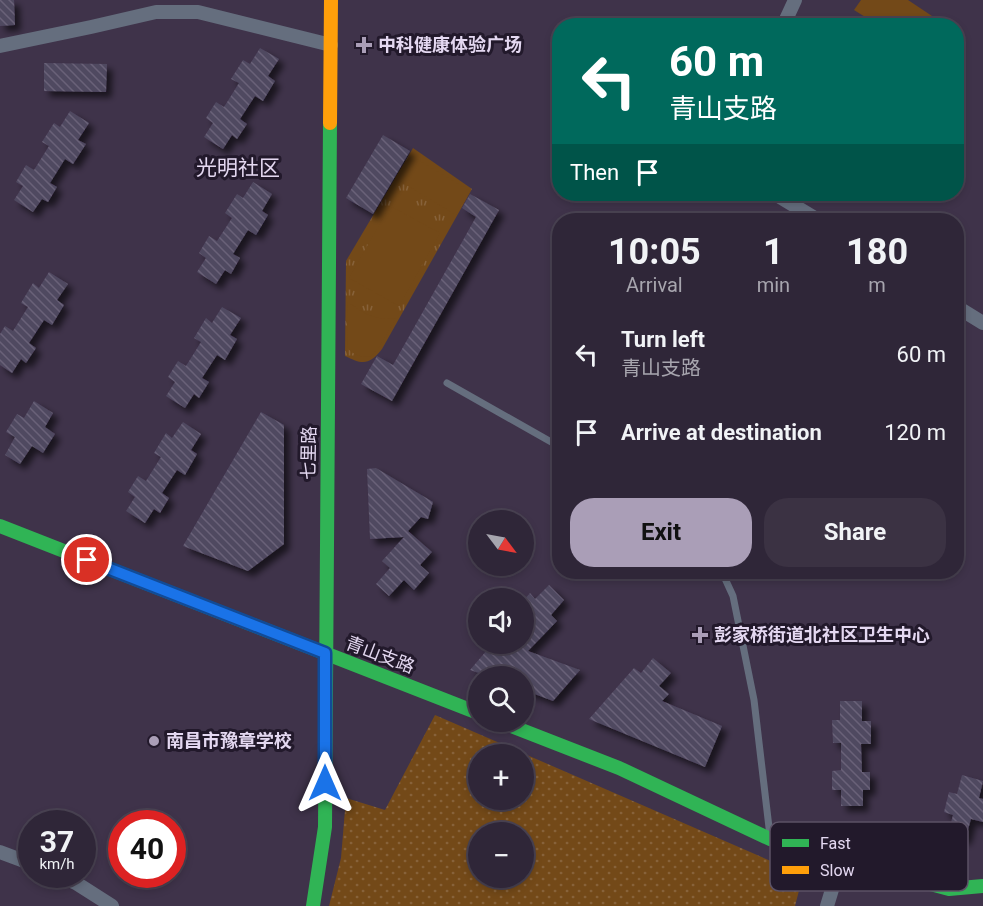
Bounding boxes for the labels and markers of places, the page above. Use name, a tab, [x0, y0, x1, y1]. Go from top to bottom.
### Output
place label: 中科健康体验广场	[378, 34, 522, 55]
marker: 中科健康体验广场	[355, 36, 373, 54]
pin	[61, 534, 112, 585]
place label: 彭家桥街道北社区卫生中心	[714, 624, 930, 645]
marker: 彭家桥街道北社区卫生中心	[691, 626, 709, 644]
place label: 南昌市豫章学校	[166, 730, 292, 751]
marker: 南昌市豫章学校	[147, 734, 161, 748]

